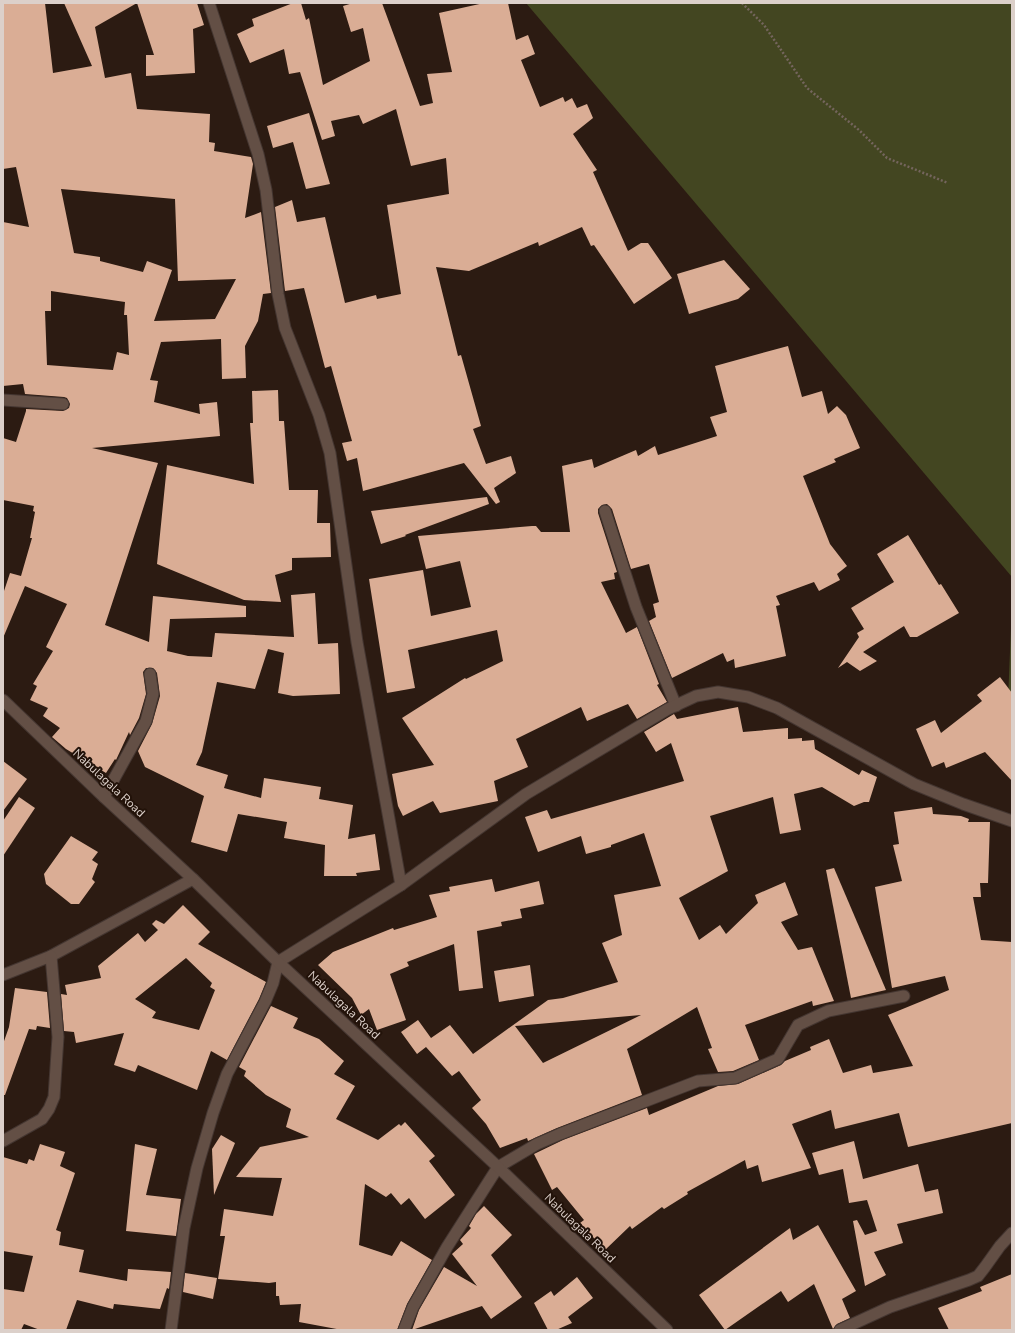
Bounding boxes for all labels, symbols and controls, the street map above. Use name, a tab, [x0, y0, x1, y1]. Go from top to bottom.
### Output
street label: Nabulagala Road	[69, 745, 149, 821]
street label: Nabulagala Road	[304, 967, 384, 1043]
street label: Nabulagala Road	[541, 1190, 619, 1266]

